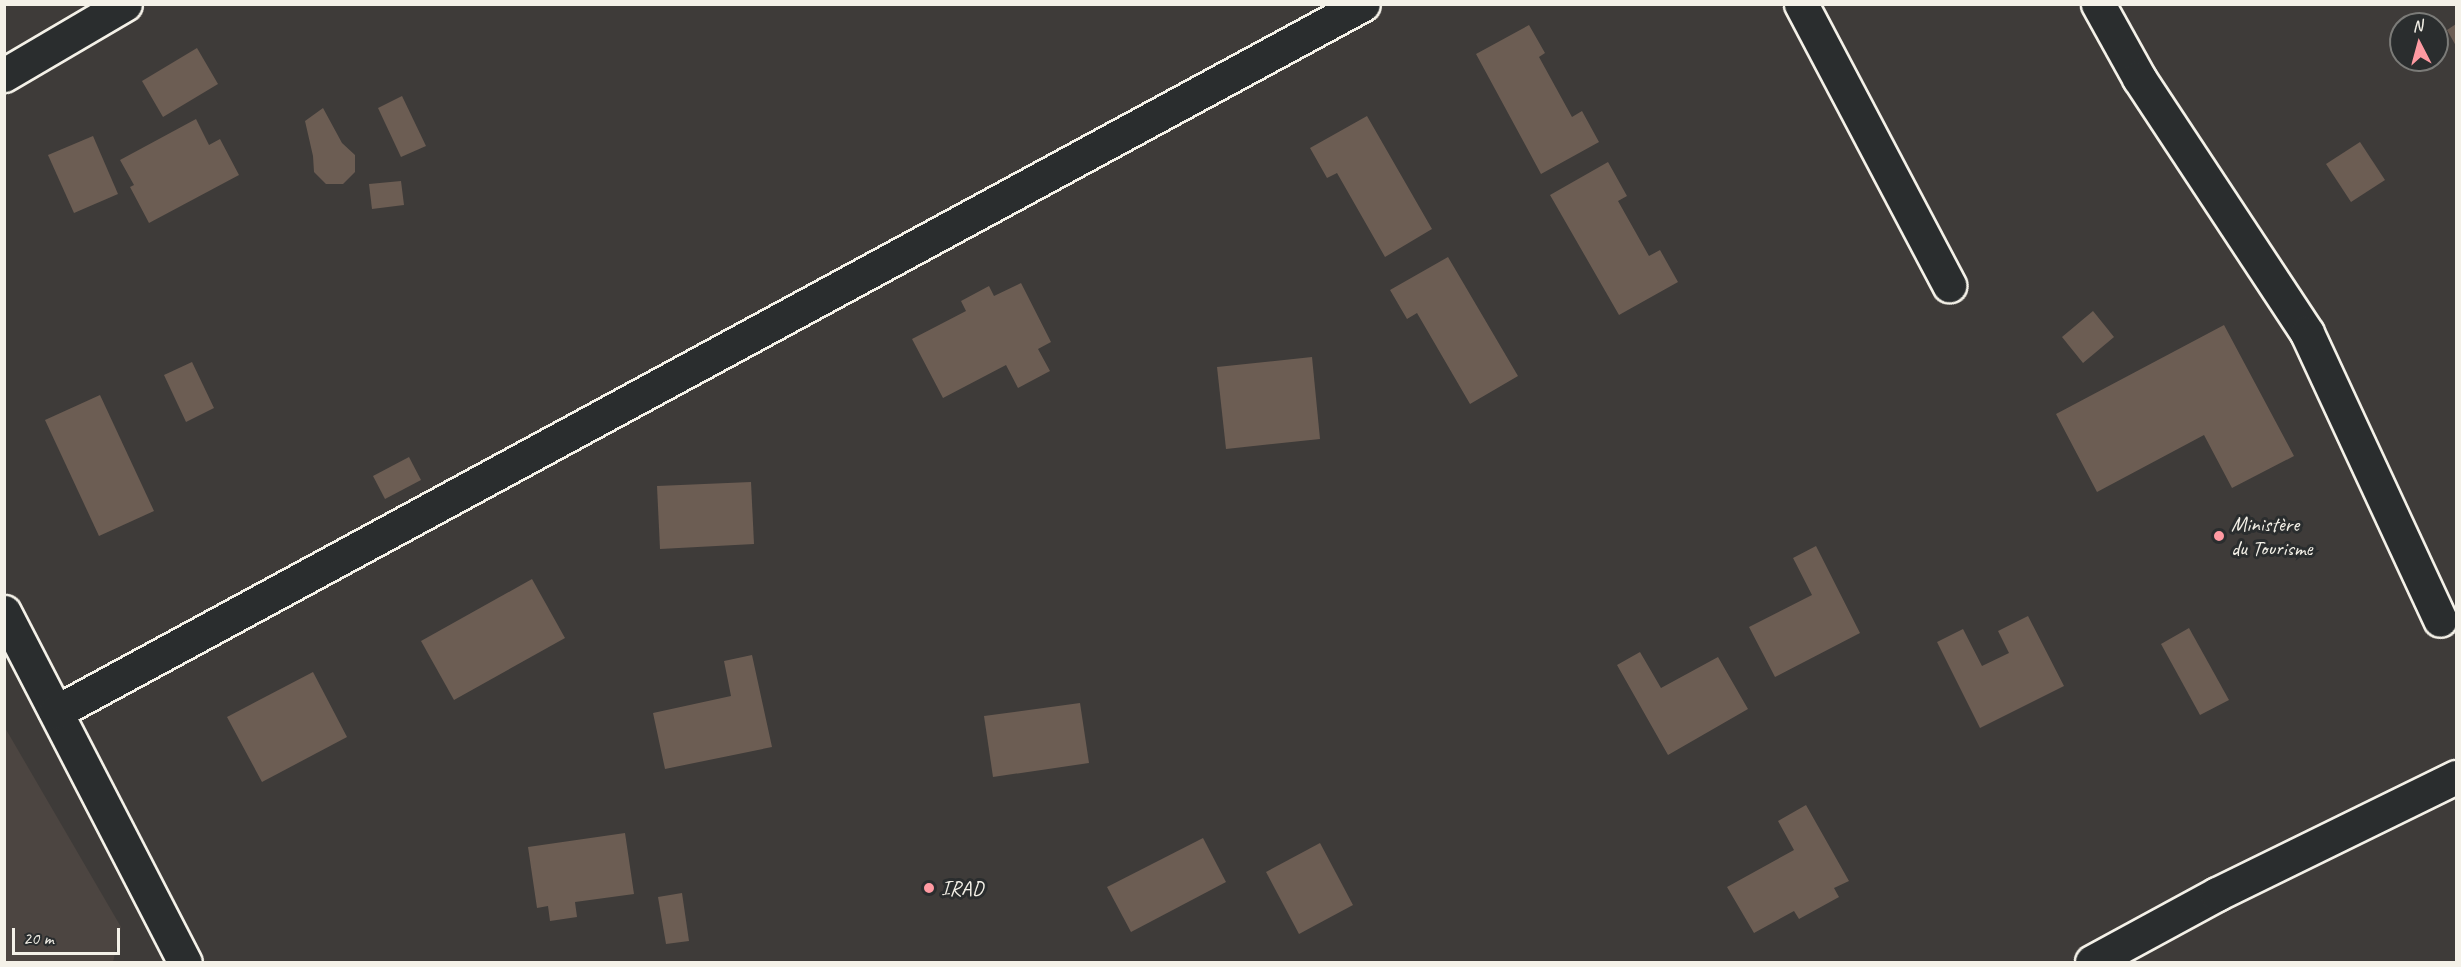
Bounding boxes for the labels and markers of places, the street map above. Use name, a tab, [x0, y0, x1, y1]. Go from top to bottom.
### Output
place label: Ministère du Tourisme	[2231, 511, 2312, 561]
marker: Ministère du Tourisme	[2212, 529, 2226, 543]
place label: IRAD	[941, 875, 983, 901]
marker: IRAD	[922, 881, 936, 895]

